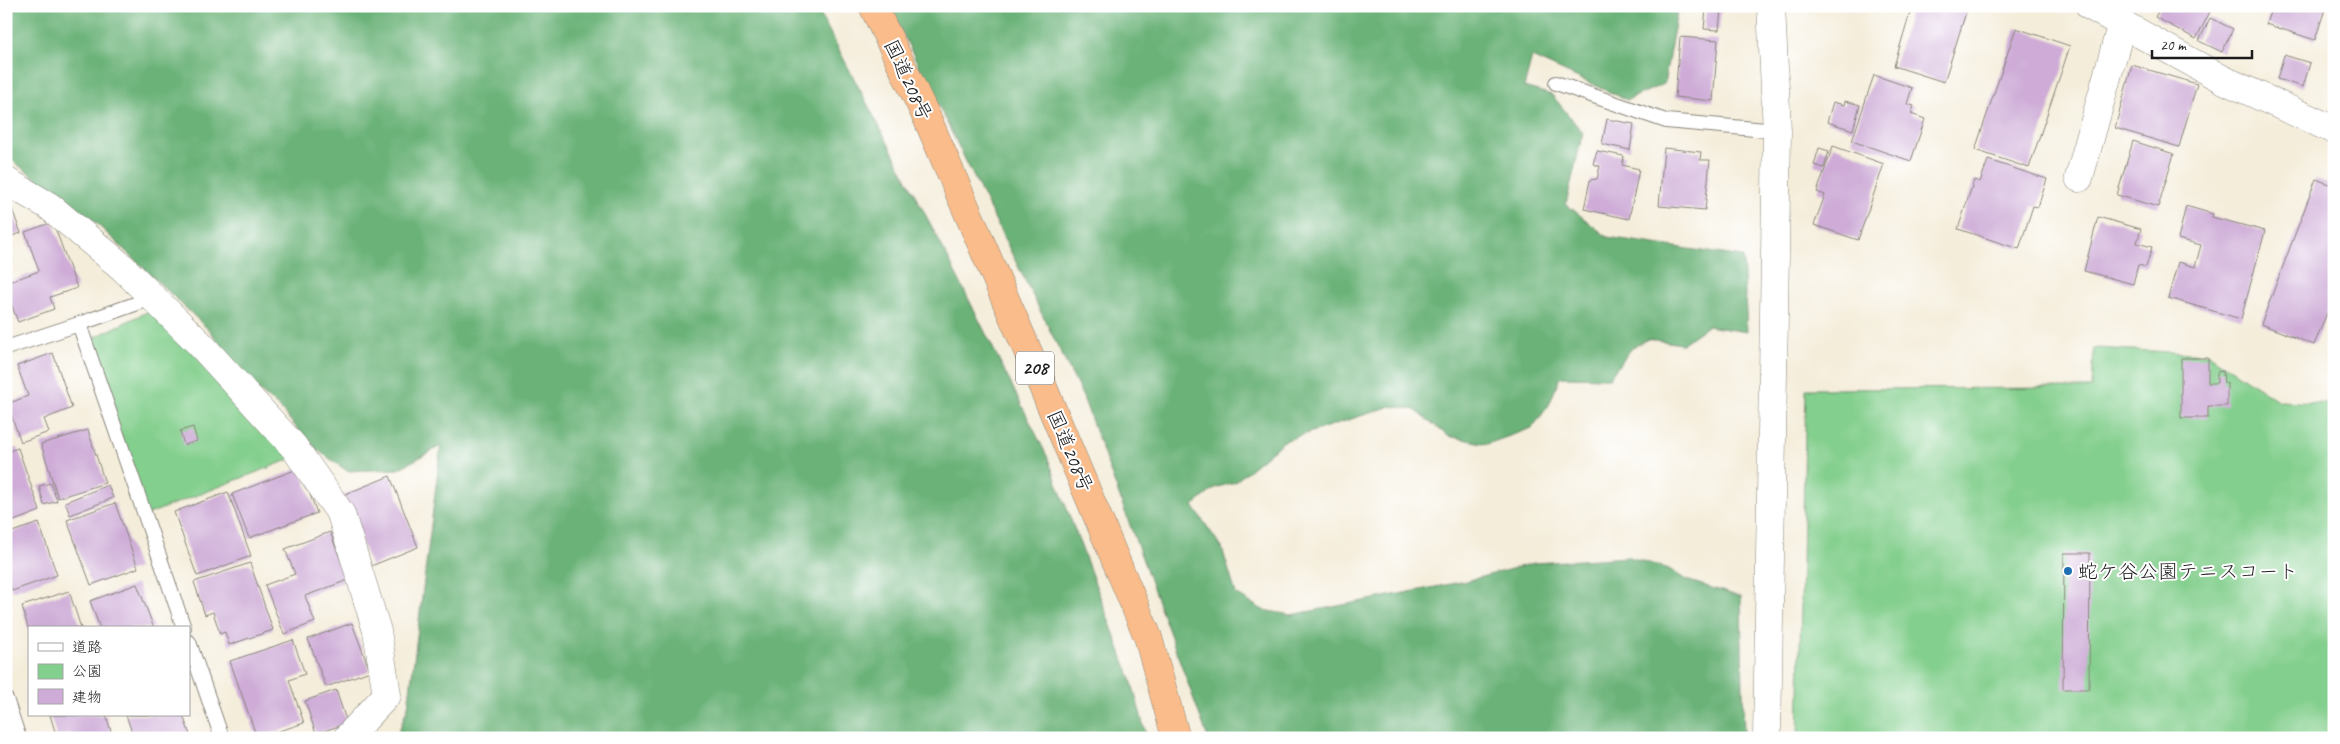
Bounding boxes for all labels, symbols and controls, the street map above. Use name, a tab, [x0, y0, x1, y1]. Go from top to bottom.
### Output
scale bar	[2152, 28, 2252, 60]
street label: 国道208号	[878, 35, 938, 125]
text: 20 m	[2160, 36, 2187, 55]
road number: 208	[1016, 352, 1054, 384]
street label: 国道208号	[1041, 406, 1099, 496]
place label: 蛇ケ谷公園テニスコート	[2078, 559, 2298, 584]
marker: 蛇ケ谷公園テニスコート	[2062, 565, 2074, 577]
legend	[28, 626, 190, 716]
text: 道路	[72, 638, 102, 657]
text: 公園	[72, 662, 102, 681]
text: 建物	[72, 688, 102, 707]

